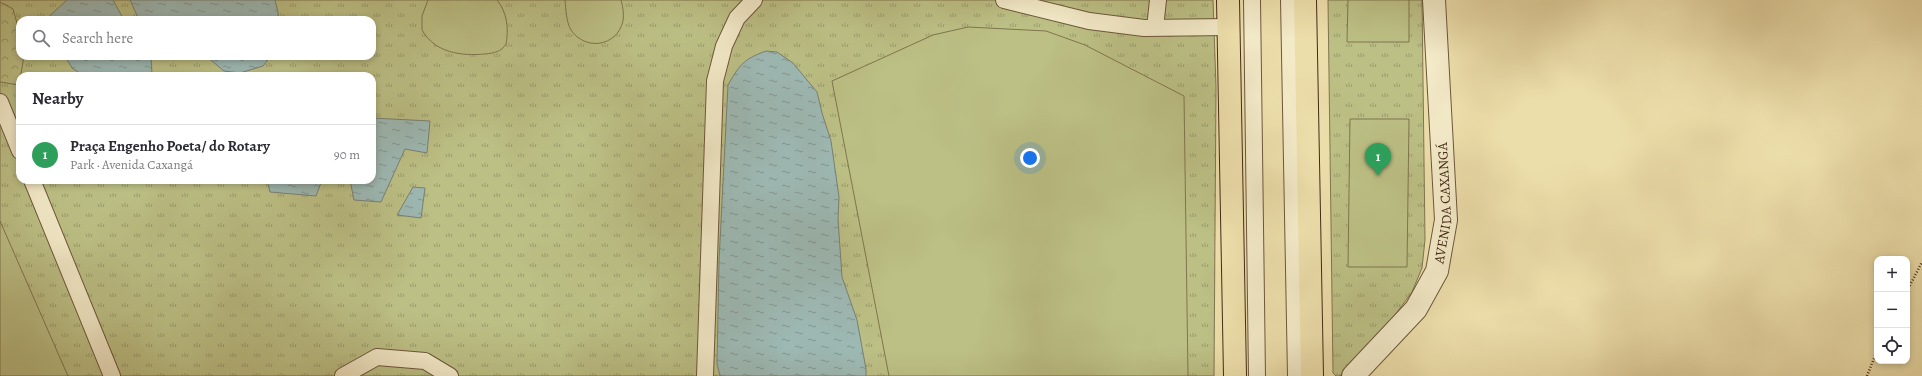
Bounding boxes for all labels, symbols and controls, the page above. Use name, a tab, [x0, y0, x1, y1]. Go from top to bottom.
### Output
search box	[16, 16, 376, 60]
icon: search	[30, 27, 52, 49]
text: Search here	[62, 28, 133, 48]
text: Nearby	[32, 87, 83, 110]
text: Praça Engenho Poeta/ do Rotary	[70, 136, 270, 156]
street label: AVENIDA CAXANGÁ	[1429, 141, 1456, 266]
pin: 1	[1365, 143, 1391, 176]
text: 1	[43, 146, 47, 163]
text: 90 m	[334, 146, 360, 163]
your location	[1020, 148, 1040, 168]
text: Park · Avenida Caxangá	[70, 156, 193, 173]
map controls	[1874, 256, 1910, 364]
button: +	[1874, 256, 1910, 292]
button: −	[1874, 292, 1910, 328]
button: locate	[1874, 328, 1910, 364]

